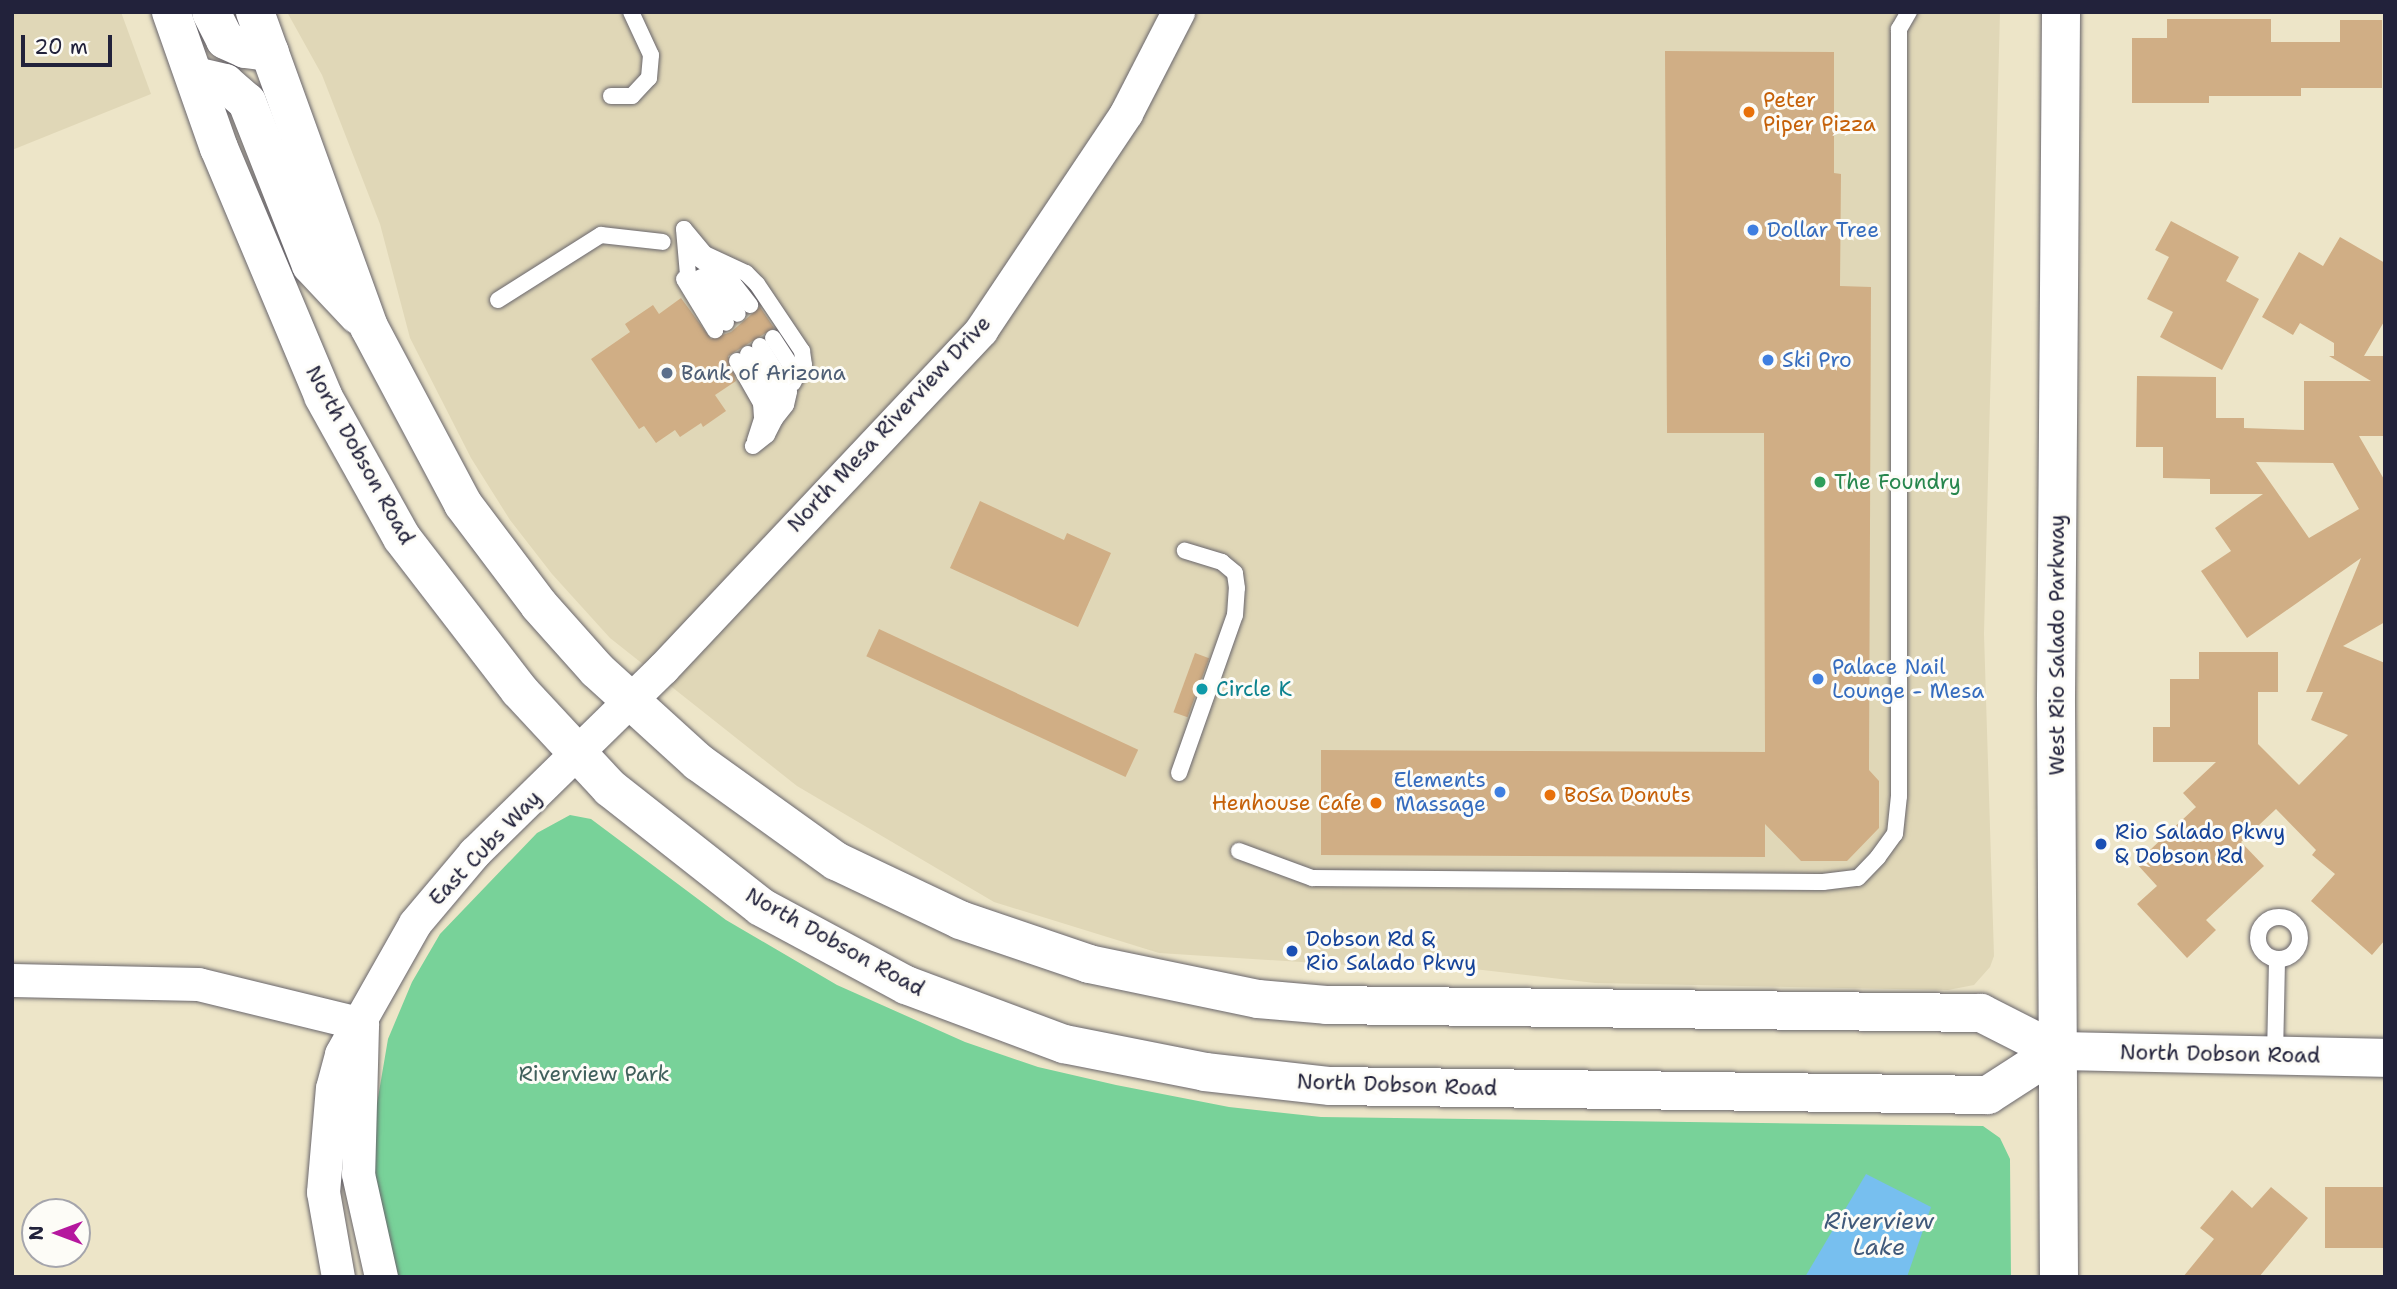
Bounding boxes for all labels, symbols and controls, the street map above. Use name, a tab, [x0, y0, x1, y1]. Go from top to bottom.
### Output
scale bar	[24, 21, 116, 65]
text: 20 m	[34, 33, 88, 61]
place label: Peter Piper Pizza	[1763, 87, 1876, 137]
marker: Peter Piper Pizza	[1741, 104, 1757, 120]
place label: Dollar Tree	[1767, 217, 1879, 243]
marker: Dollar Tree	[1745, 222, 1761, 238]
street label: North Mesa Riverview Drive	[782, 311, 996, 537]
place label: Ski Pro	[1782, 347, 1852, 373]
marker: Ski Pro	[1760, 352, 1776, 368]
place label: Bank of Arizona	[681, 360, 846, 386]
street label: North Dobson Road	[300, 361, 420, 549]
marker: Bank of Arizona	[659, 365, 675, 381]
place label: The Foundry	[1834, 469, 1961, 495]
marker: The Foundry	[1812, 474, 1828, 490]
street label: West Rio Salado Parkway	[2044, 514, 2070, 776]
place label: Palace Nail Lounge - Mesa	[1832, 654, 1984, 704]
marker: Palace Nail Lounge - Mesa	[1810, 671, 1826, 687]
place label: Circle K	[1216, 676, 1292, 702]
marker: Circle K	[1194, 681, 1210, 697]
place label: Elements Massage	[1393, 767, 1486, 817]
place label: BoSa Donuts	[1564, 782, 1691, 808]
marker: Elements Massage	[1492, 784, 1508, 800]
street label: East Cubs Way	[424, 785, 546, 911]
marker: BoSa Donuts	[1542, 787, 1558, 803]
place label: Henhouse Cafe	[1212, 790, 1362, 816]
marker: Henhouse Cafe	[1368, 795, 1384, 811]
place label: Rio Salado Pkwy & Dobson Rd	[2115, 819, 2285, 869]
marker: Rio Salado Pkwy & Dobson Rd	[2093, 836, 2109, 852]
street label: North Dobson Road	[741, 882, 929, 1002]
place label: Dobson Rd & Rio Salado Pkwy	[1306, 926, 1476, 976]
marker: Dobson Rd & Rio Salado Pkwy	[1284, 943, 1300, 959]
street label: North Dobson Road	[2120, 1040, 2320, 1068]
park label: Riverview Park	[518, 1061, 670, 1087]
street label: North Dobson Road	[1296, 1069, 1498, 1101]
north arrow	[21, 1198, 91, 1268]
water label: Riverview Lake	[1824, 1207, 1934, 1261]
text: N	[24, 1225, 49, 1241]

